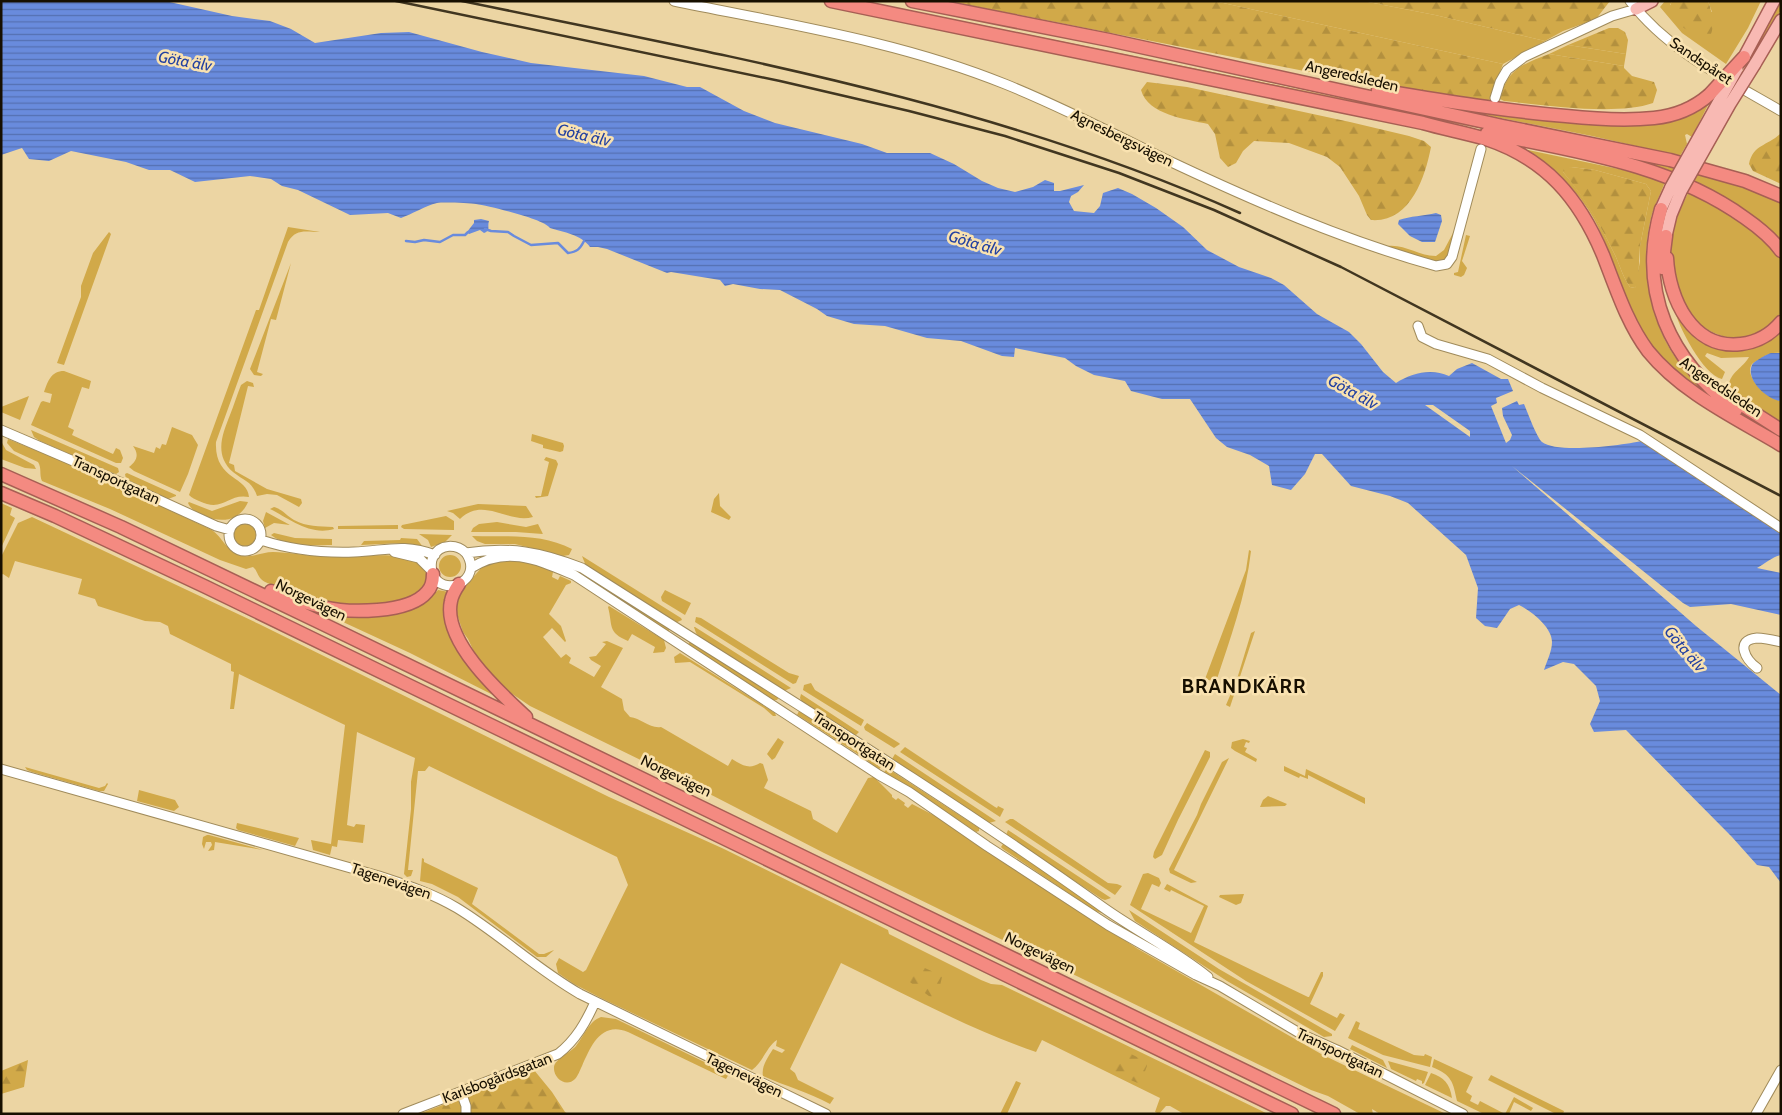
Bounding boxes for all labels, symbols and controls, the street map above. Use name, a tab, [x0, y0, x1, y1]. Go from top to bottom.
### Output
street label: Sandspåret	[1666, 33, 1736, 89]
water label: Göta älv	[157, 47, 214, 75]
street label: Angeredsleden	[1304, 57, 1400, 95]
street label: Agnesbergsvägen	[1068, 106, 1176, 170]
water label: Göta älv	[556, 120, 613, 151]
water label: Göta älv	[946, 226, 1005, 260]
street label: Angeredsleden	[1677, 353, 1765, 421]
water label: Göta älv	[1325, 371, 1382, 414]
street label: Transportgatan	[69, 452, 163, 508]
street label: Norgevägen	[273, 575, 349, 625]
water label: Göta älv	[1660, 622, 1710, 677]
district label: BRANDKÄRR	[1181, 674, 1307, 698]
street label: Transportgatan	[809, 708, 899, 774]
street label: Norgevägen	[638, 751, 714, 801]
street label: Tagenevägen	[349, 859, 433, 903]
street label: Norgevägen	[1002, 928, 1078, 978]
street label: Transportgatan	[1294, 1024, 1386, 1082]
street label: Karlsbogårdsgatan	[440, 1049, 554, 1107]
street label: Tagenevägen	[703, 1049, 785, 1101]

